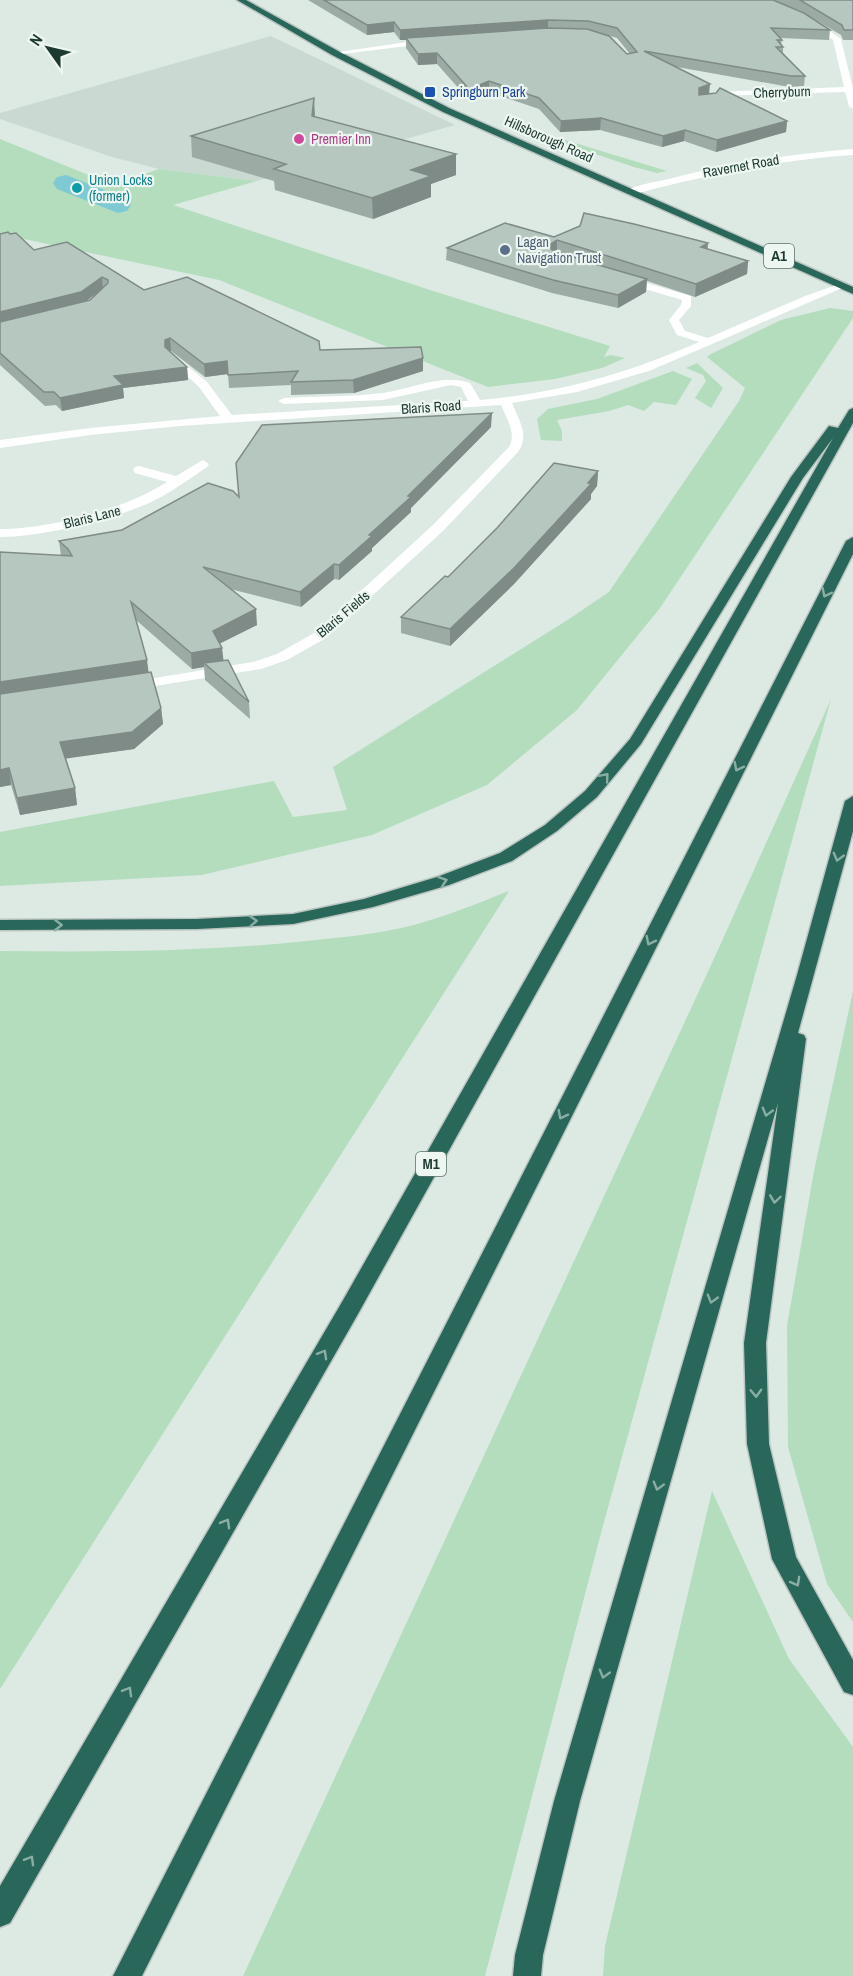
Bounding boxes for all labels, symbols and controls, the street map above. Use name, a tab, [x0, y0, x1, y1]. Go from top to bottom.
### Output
north arrow	[18, 18, 78, 78]
text: N	[24, 30, 47, 50]
street label: Cherryburn	[753, 82, 811, 102]
place label: Springburn Park	[442, 83, 526, 101]
marker: Springburn Park	[423, 85, 437, 99]
street label: Hillsborough Road	[502, 111, 596, 167]
place label: Premier Inn	[311, 130, 371, 148]
marker: Premier Inn	[292, 132, 306, 146]
street label: Ravernet Road	[701, 150, 781, 182]
place label: Union Locks (former)	[89, 171, 153, 205]
marker: Union Locks (former)	[70, 181, 84, 195]
place label: Lagan Navigation Trust	[517, 233, 601, 267]
marker: Lagan Navigation Trust	[498, 243, 512, 257]
road number: A1	[764, 244, 794, 268]
street label: Blaris Road	[400, 396, 462, 418]
street label: Blaris Lane	[62, 501, 122, 533]
street label: Blaris Fields	[313, 586, 373, 641]
one-way arrow	[822, 587, 834, 598]
one-way arrow	[734, 761, 746, 772]
one-way arrow	[598, 773, 609, 784]
one-way arrow	[833, 851, 845, 862]
one-way arrow	[437, 875, 448, 888]
one-way arrow	[249, 915, 258, 928]
one-way arrow	[54, 919, 63, 931]
one-way arrow	[646, 935, 658, 946]
one-way arrow	[762, 1106, 774, 1117]
one-way arrow	[558, 1109, 570, 1120]
road number: M1	[416, 1152, 446, 1176]
one-way arrow	[769, 1195, 781, 1204]
one-way arrow	[707, 1293, 719, 1304]
one-way arrow	[316, 1350, 327, 1360]
one-way arrow	[750, 1388, 763, 1397]
one-way arrow	[653, 1480, 665, 1491]
one-way arrow	[218, 1519, 230, 1529]
one-way arrow	[789, 1576, 800, 1586]
one-way arrow	[599, 1668, 611, 1679]
one-way arrow	[121, 1687, 132, 1698]
one-way arrow	[23, 1856, 35, 1866]

